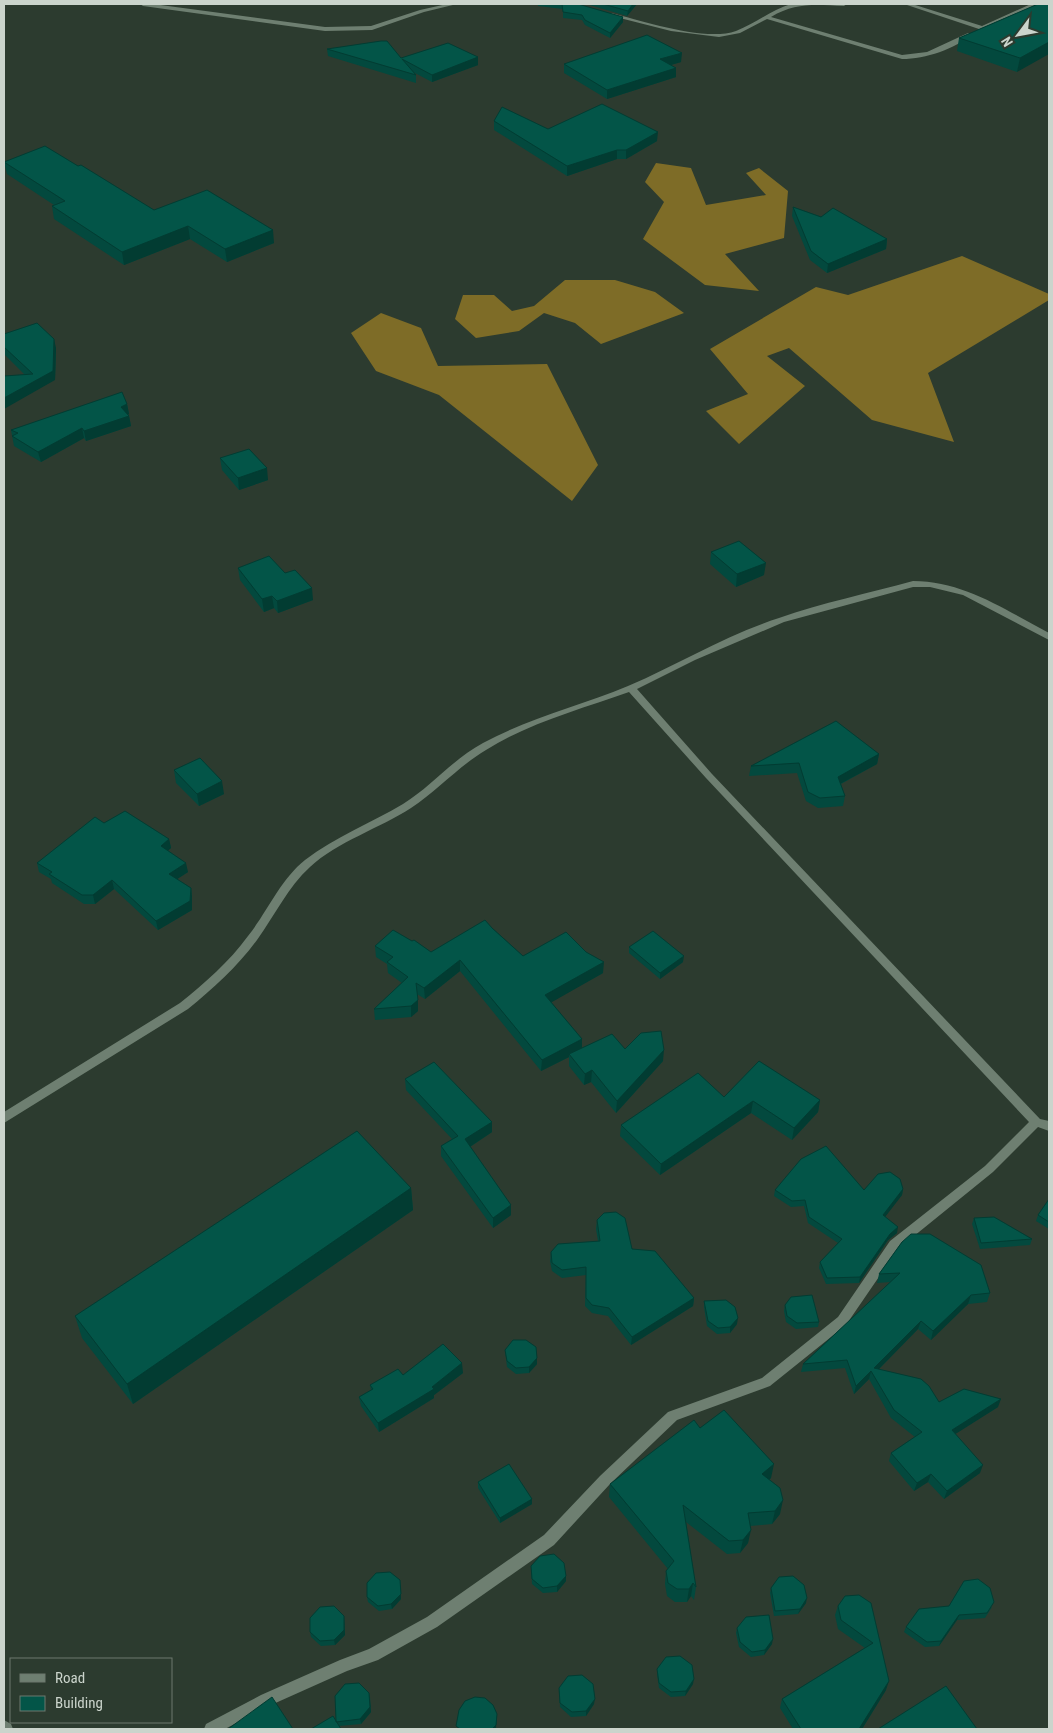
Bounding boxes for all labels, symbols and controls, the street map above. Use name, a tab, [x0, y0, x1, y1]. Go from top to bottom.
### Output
north arrow	[993, 10, 1043, 60]
text: N	[998, 34, 1016, 50]
legend	[10, 1658, 172, 1723]
text: Road	[55, 1669, 85, 1687]
text: Building	[55, 1694, 103, 1712]

